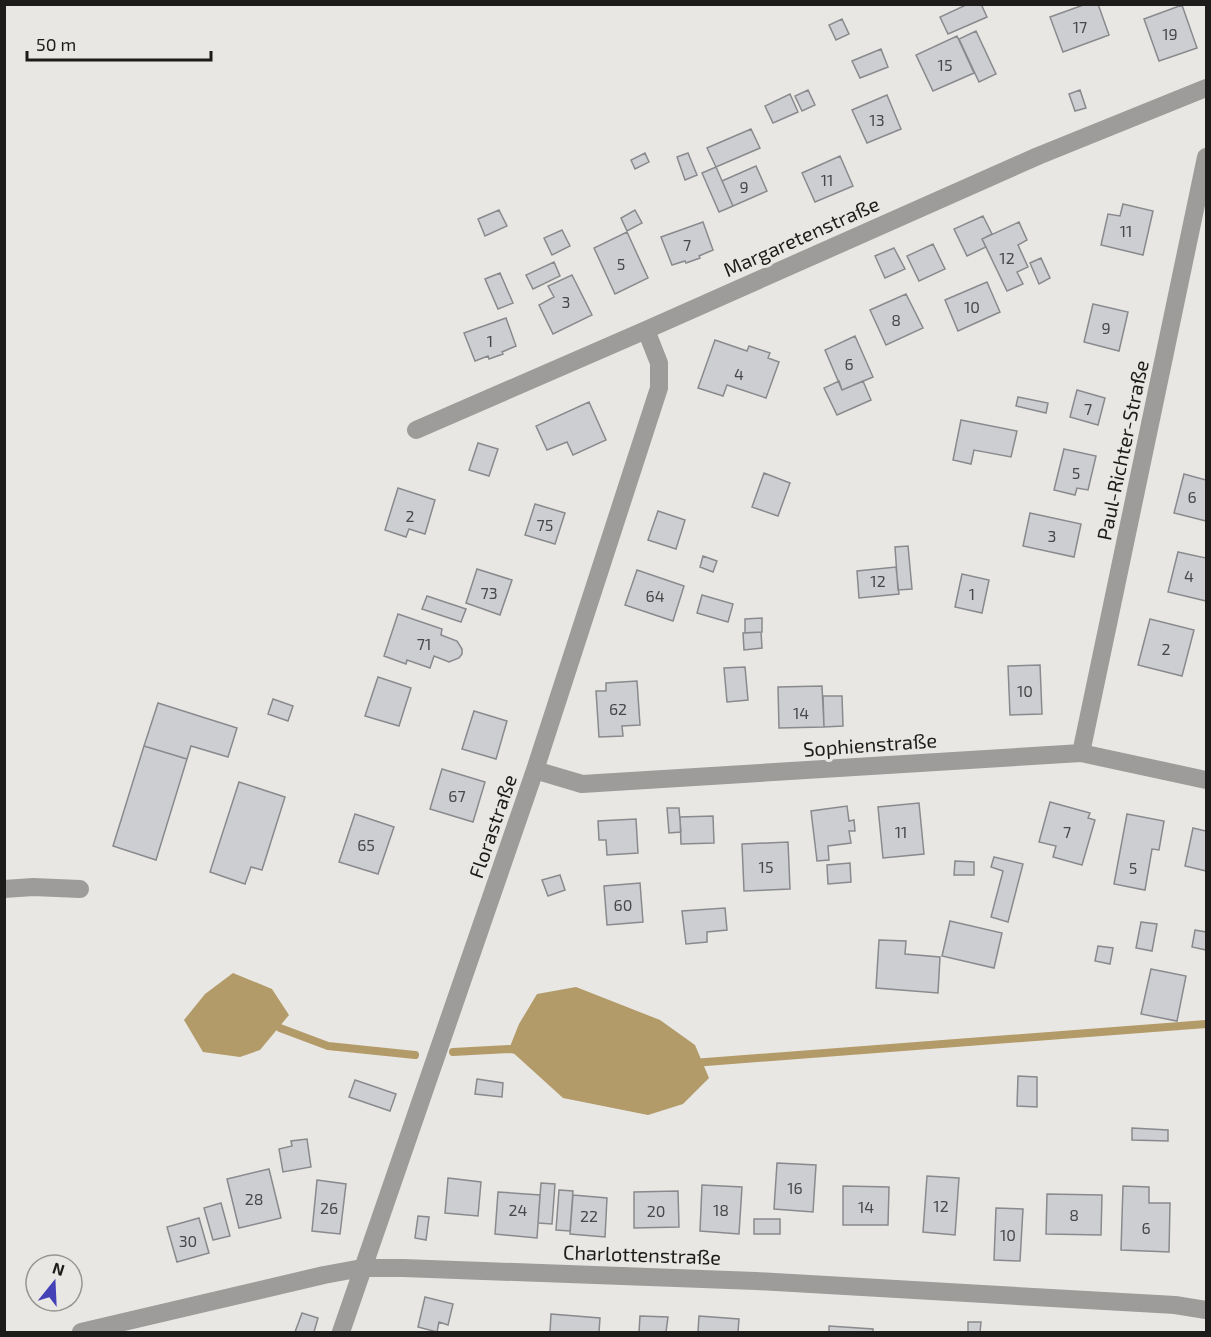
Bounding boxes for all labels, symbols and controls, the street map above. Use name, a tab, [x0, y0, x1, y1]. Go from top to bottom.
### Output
house number: 17	[1073, 17, 1087, 36]
scale bar	[27, 24, 212, 62]
house number: 19	[1162, 24, 1178, 43]
text: 50 m	[36, 33, 76, 55]
house number: 15	[938, 55, 952, 74]
house number: 13	[869, 110, 885, 129]
house number: 11	[821, 170, 833, 189]
house number: 9	[739, 177, 749, 196]
street label: Margaretenstraße	[719, 191, 883, 281]
house number: 11	[1120, 221, 1132, 240]
house number: 7	[683, 235, 691, 254]
house number: 12	[999, 248, 1015, 267]
house number: 5	[617, 254, 625, 273]
house number: 3	[562, 292, 570, 311]
house number: 10	[964, 297, 980, 316]
house number: 8	[891, 310, 901, 329]
house number: 9	[1101, 318, 1111, 337]
house number: 1	[487, 331, 493, 350]
house number: 6	[844, 354, 854, 373]
street label: Paul-Richter-Straße	[1091, 358, 1153, 542]
house number: 4	[734, 364, 744, 383]
house number: 7	[1084, 399, 1092, 418]
house number: 5	[1072, 463, 1080, 482]
house number: 6	[1187, 487, 1197, 506]
house number: 2	[406, 506, 415, 525]
house number: 75	[537, 515, 553, 534]
house number: 3	[1048, 526, 1056, 545]
house number: 4	[1184, 566, 1194, 585]
house number: 12	[870, 571, 886, 590]
house number: 73	[480, 583, 498, 602]
house number: 1	[969, 584, 975, 603]
house number: 64	[646, 586, 665, 605]
house number: 71	[417, 634, 431, 653]
house number: 2	[1162, 639, 1171, 658]
house number: 10	[1017, 681, 1033, 700]
house number: 62	[609, 699, 627, 718]
house number: 14	[793, 703, 809, 722]
street label: Sophienstraße	[802, 727, 938, 761]
street label: Florastraße	[463, 771, 521, 881]
house number: 67	[448, 786, 466, 805]
house number: 11	[895, 822, 907, 841]
house number: 7	[1063, 822, 1071, 841]
house number: 65	[357, 835, 375, 854]
house number: 15	[759, 857, 773, 876]
house number: 5	[1129, 858, 1137, 877]
house number: 60	[614, 895, 632, 914]
house number: 16	[787, 1178, 803, 1197]
house number: 28	[245, 1189, 263, 1208]
house number: 12	[933, 1196, 949, 1215]
house number: 14	[858, 1197, 874, 1216]
house number: 26	[320, 1198, 338, 1217]
house number: 24	[509, 1200, 528, 1219]
house number: 18	[713, 1200, 729, 1219]
house number: 20	[647, 1201, 665, 1220]
house number: 8	[1069, 1205, 1079, 1224]
house number: 22	[580, 1206, 598, 1225]
house number: 6	[1141, 1218, 1151, 1237]
house number: 10	[1000, 1225, 1016, 1244]
house number: 30	[179, 1231, 197, 1250]
street label: Charlottenstraße	[563, 1239, 721, 1269]
north arrow	[24, 1253, 84, 1313]
text: N	[50, 1257, 67, 1279]

